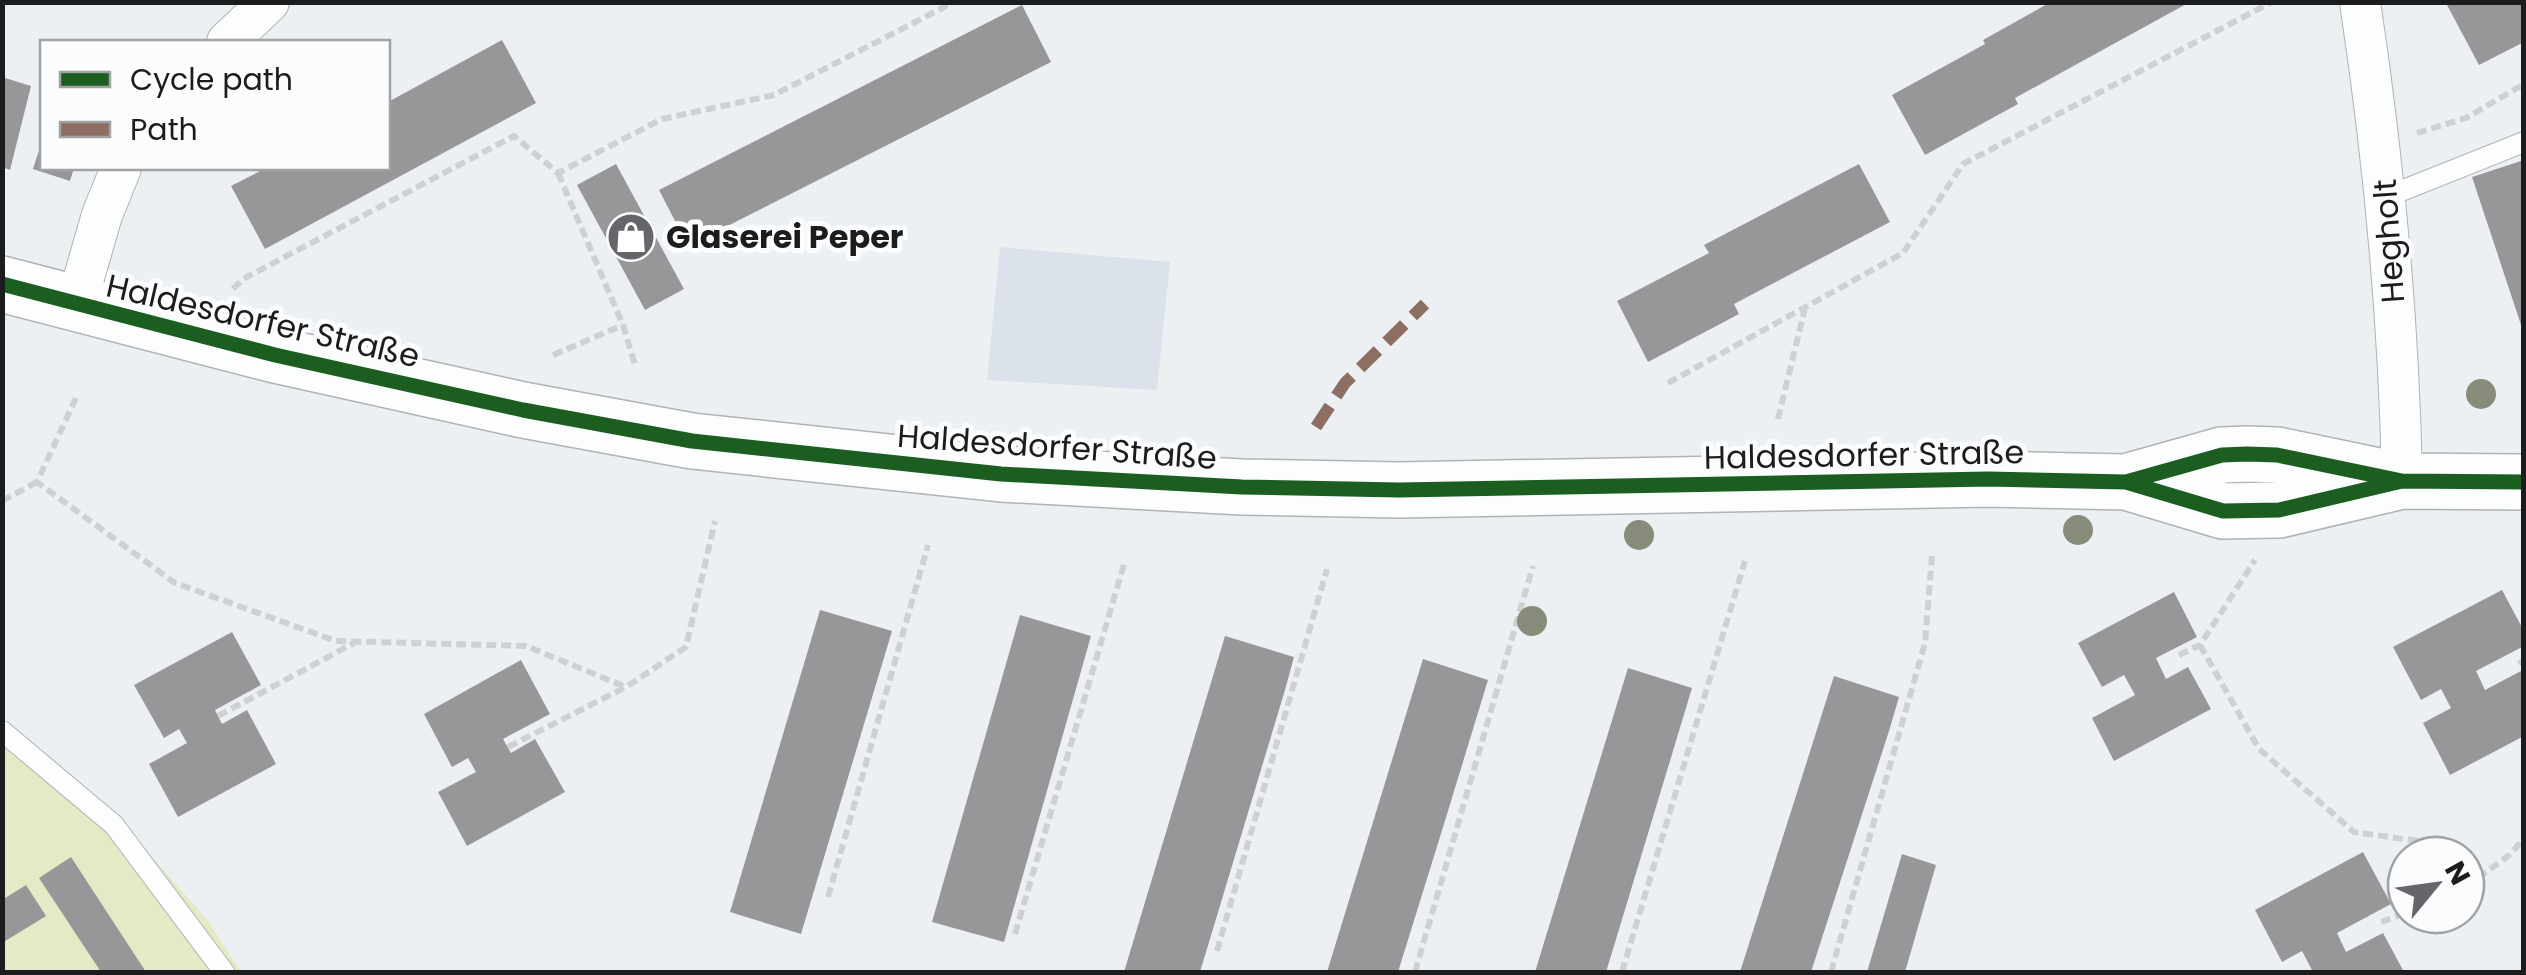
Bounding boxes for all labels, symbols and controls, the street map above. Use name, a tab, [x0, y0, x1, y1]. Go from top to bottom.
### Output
legend	[40, 40, 390, 170]
text: Cycle path	[130, 58, 293, 101]
text: Path	[130, 108, 198, 151]
street label: Hegholt	[2362, 178, 2415, 305]
shop icon: Glaserei Peper	[605, 211, 657, 263]
place label: Glaserei Peper	[666, 214, 904, 259]
street label: Haldesdorfer Straße	[102, 263, 424, 378]
street label: Haldesdorfer Straße	[896, 413, 1218, 480]
street label: Haldesdorfer Straße	[1703, 429, 2025, 480]
north arrow	[2386, 835, 2486, 935]
text: N	[2435, 854, 2480, 892]

